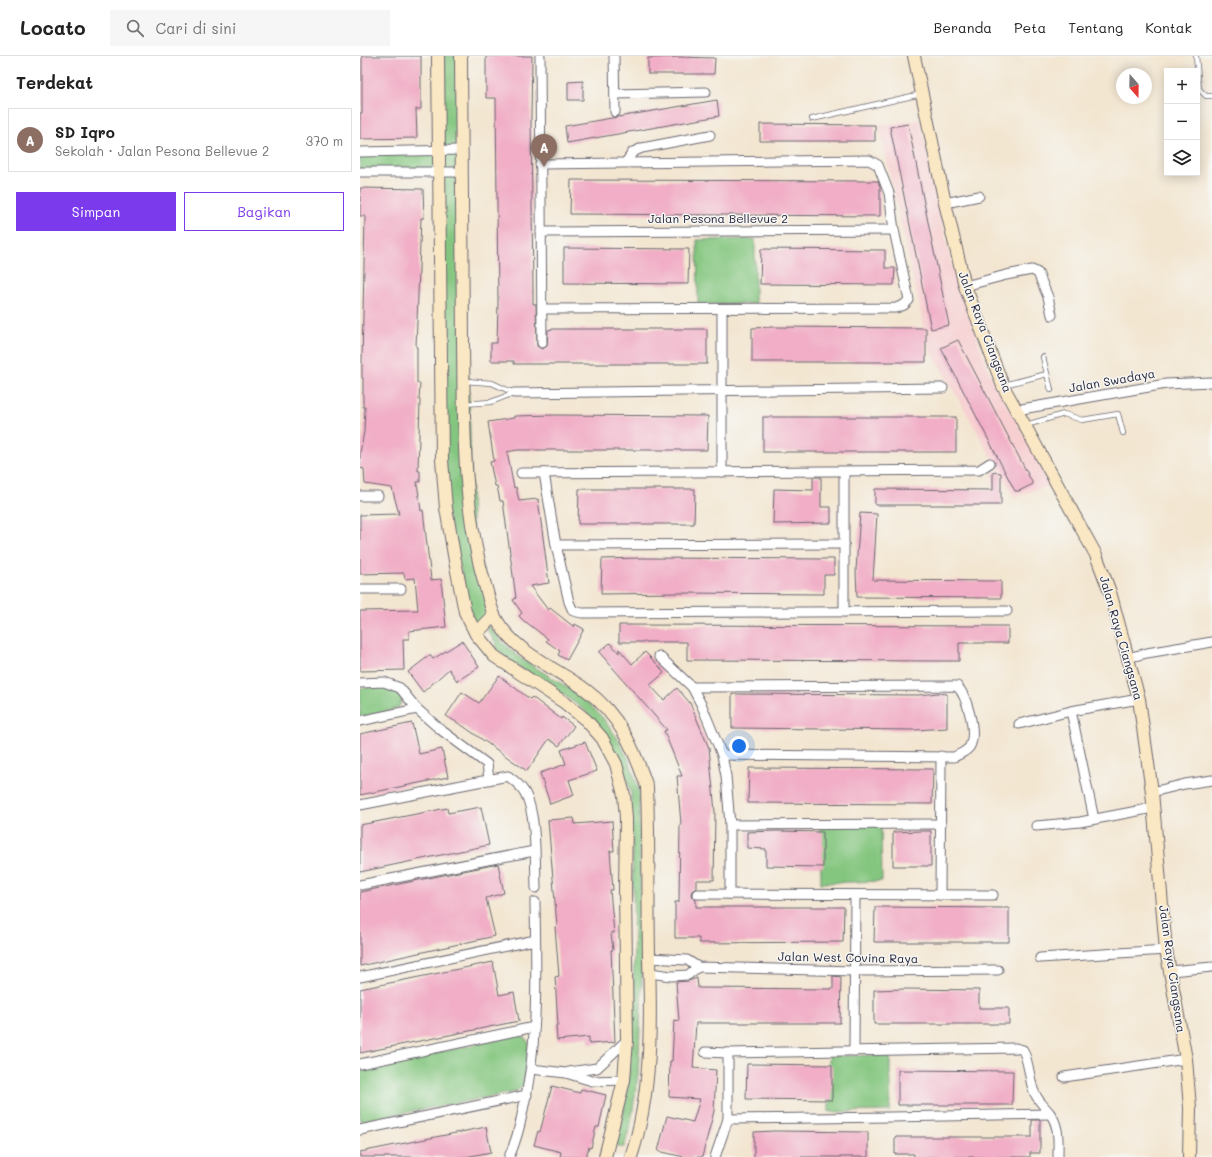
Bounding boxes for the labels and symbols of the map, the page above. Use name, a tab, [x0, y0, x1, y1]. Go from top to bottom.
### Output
north arrow	[1116, 68, 1152, 104]
pin: A	[531, 134, 557, 167]
street label: Jalan Pesona Bellevue 2	[648, 210, 788, 226]
street label: Jalan Raya Ciangsana	[955, 269, 1016, 395]
street label: Jalan Swadaya	[1067, 365, 1156, 395]
street label: Jalan Raya Ciangsana	[1097, 574, 1147, 702]
your location	[729, 736, 749, 756]
street label: Jalan Raya Ciangsana	[1156, 904, 1190, 1034]
street label: Jalan West Covina Raya	[778, 948, 918, 966]

